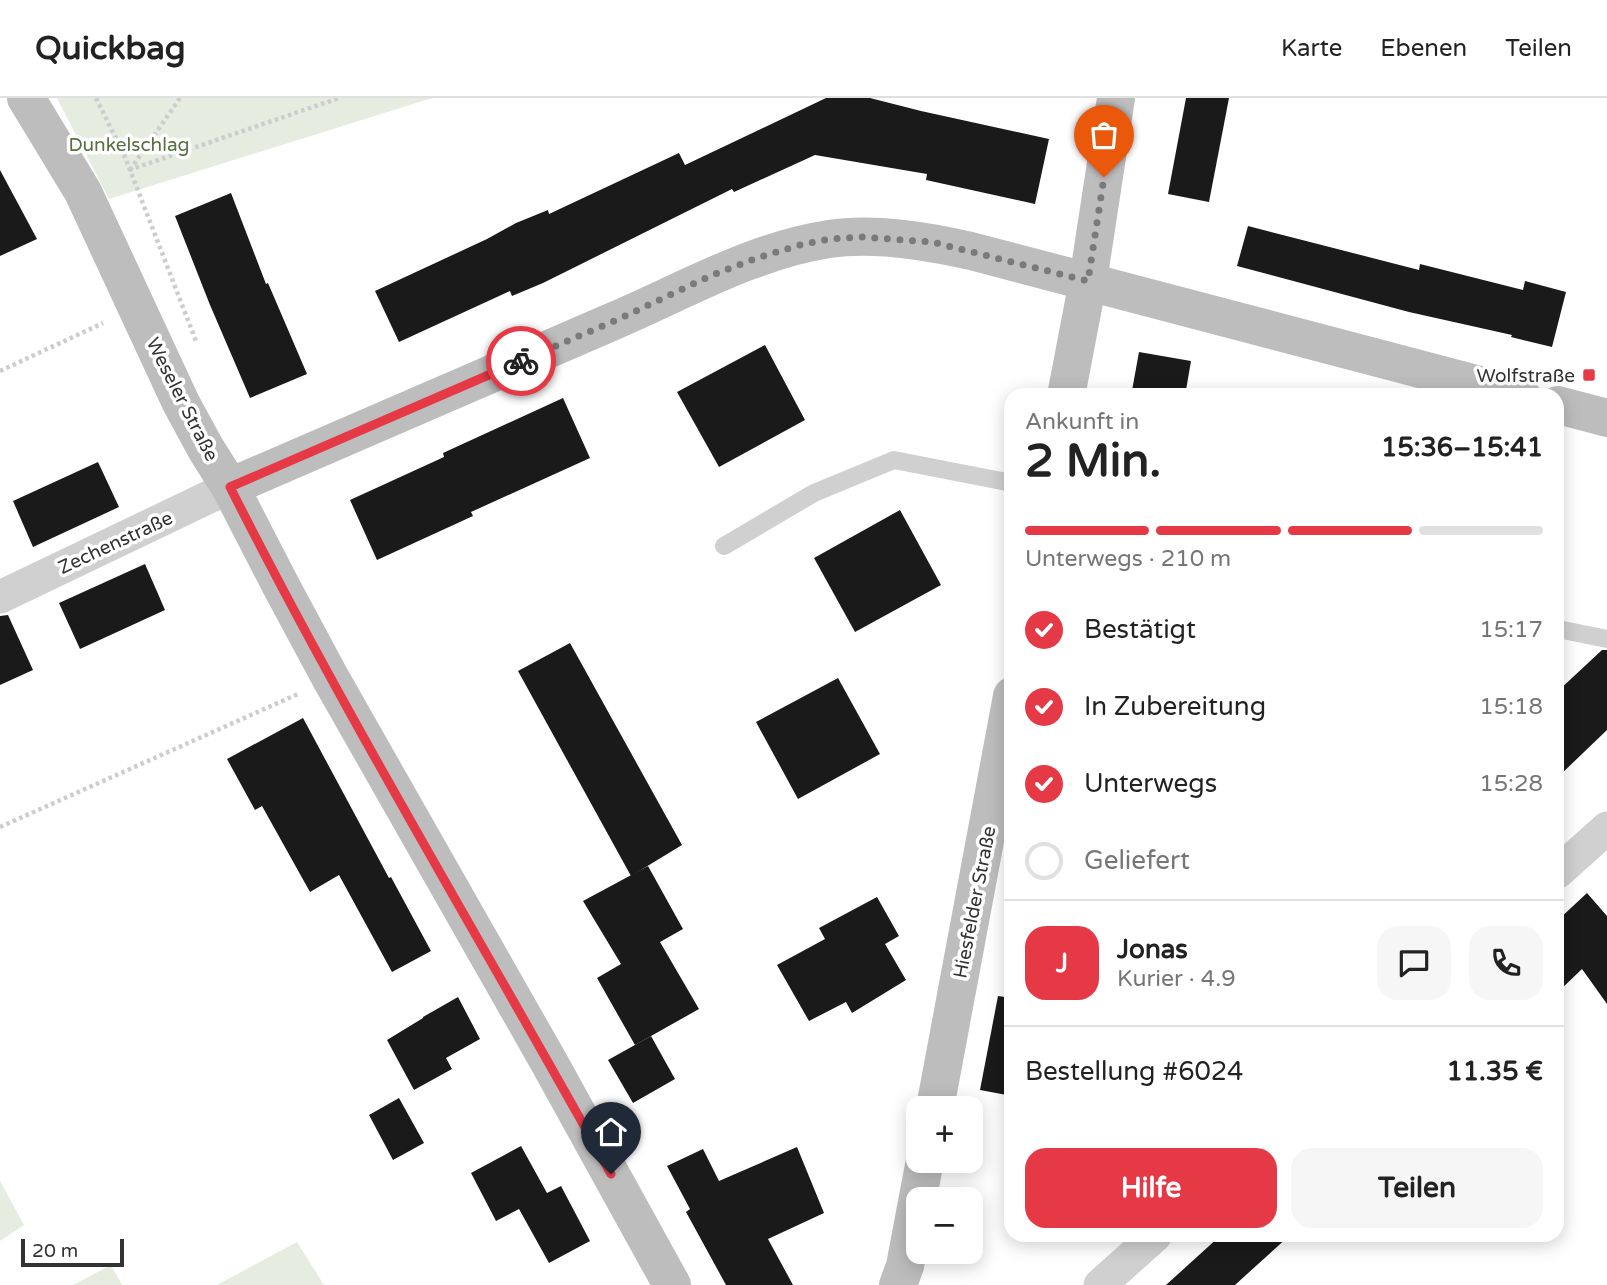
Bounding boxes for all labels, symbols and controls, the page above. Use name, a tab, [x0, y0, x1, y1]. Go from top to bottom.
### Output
text: Quickbag	[35, 29, 186, 68]
text: Karte	[1281, 34, 1342, 63]
text: Ebenen	[1380, 34, 1467, 63]
text: Teilen	[1505, 34, 1572, 63]
pin	[1074, 105, 1134, 177]
icon: bag	[1085, 116, 1123, 154]
park label: Dunkelschlag	[68, 134, 190, 156]
courier	[486, 326, 556, 396]
street label: Weseler Straße	[142, 334, 223, 465]
icon: bike	[502, 342, 540, 380]
place label: Wolfstraße	[1477, 365, 1575, 387]
marker: Wolfstraße	[1581, 367, 1597, 383]
text: Ankunft in	[1025, 408, 1139, 436]
text: 15:36–15:41	[1381, 432, 1543, 463]
text: 2 Min.	[1025, 434, 1161, 489]
street label: Zechenstraße	[55, 507, 176, 579]
text: Unterwegs · 210 m	[1025, 545, 1231, 573]
icon: check	[1025, 611, 1063, 649]
text: Bestätigt	[1084, 614, 1196, 645]
text: 15:17	[1479, 616, 1543, 644]
icon: check	[1025, 688, 1063, 726]
text: In Zubereitung	[1084, 691, 1266, 722]
text: 15:18	[1479, 693, 1543, 721]
icon: check	[1025, 765, 1063, 803]
text: Unterwegs	[1084, 768, 1217, 799]
text: 15:28	[1479, 770, 1543, 798]
street label: Hiesfelder Straße	[949, 824, 1001, 980]
text: Geliefert	[1084, 845, 1190, 876]
button: chat	[1377, 926, 1451, 1000]
button: phone	[1469, 926, 1543, 1000]
text: Jonas	[1117, 934, 1188, 965]
text: J	[1056, 948, 1068, 979]
text: Kurier · 4.9	[1117, 965, 1236, 993]
text: Bestellung #6024	[1025, 1056, 1243, 1087]
text: 11.35 €	[1446, 1056, 1543, 1087]
map controls	[906, 1096, 983, 1264]
button: +	[906, 1096, 983, 1173]
pin	[581, 1102, 641, 1174]
icon: home	[592, 1113, 630, 1151]
button: Hilfe	[1025, 1148, 1277, 1228]
button: Teilen	[1291, 1148, 1543, 1228]
button: −	[906, 1187, 983, 1264]
scale bar	[21, 1236, 124, 1268]
text: 20 m	[32, 1240, 78, 1262]

